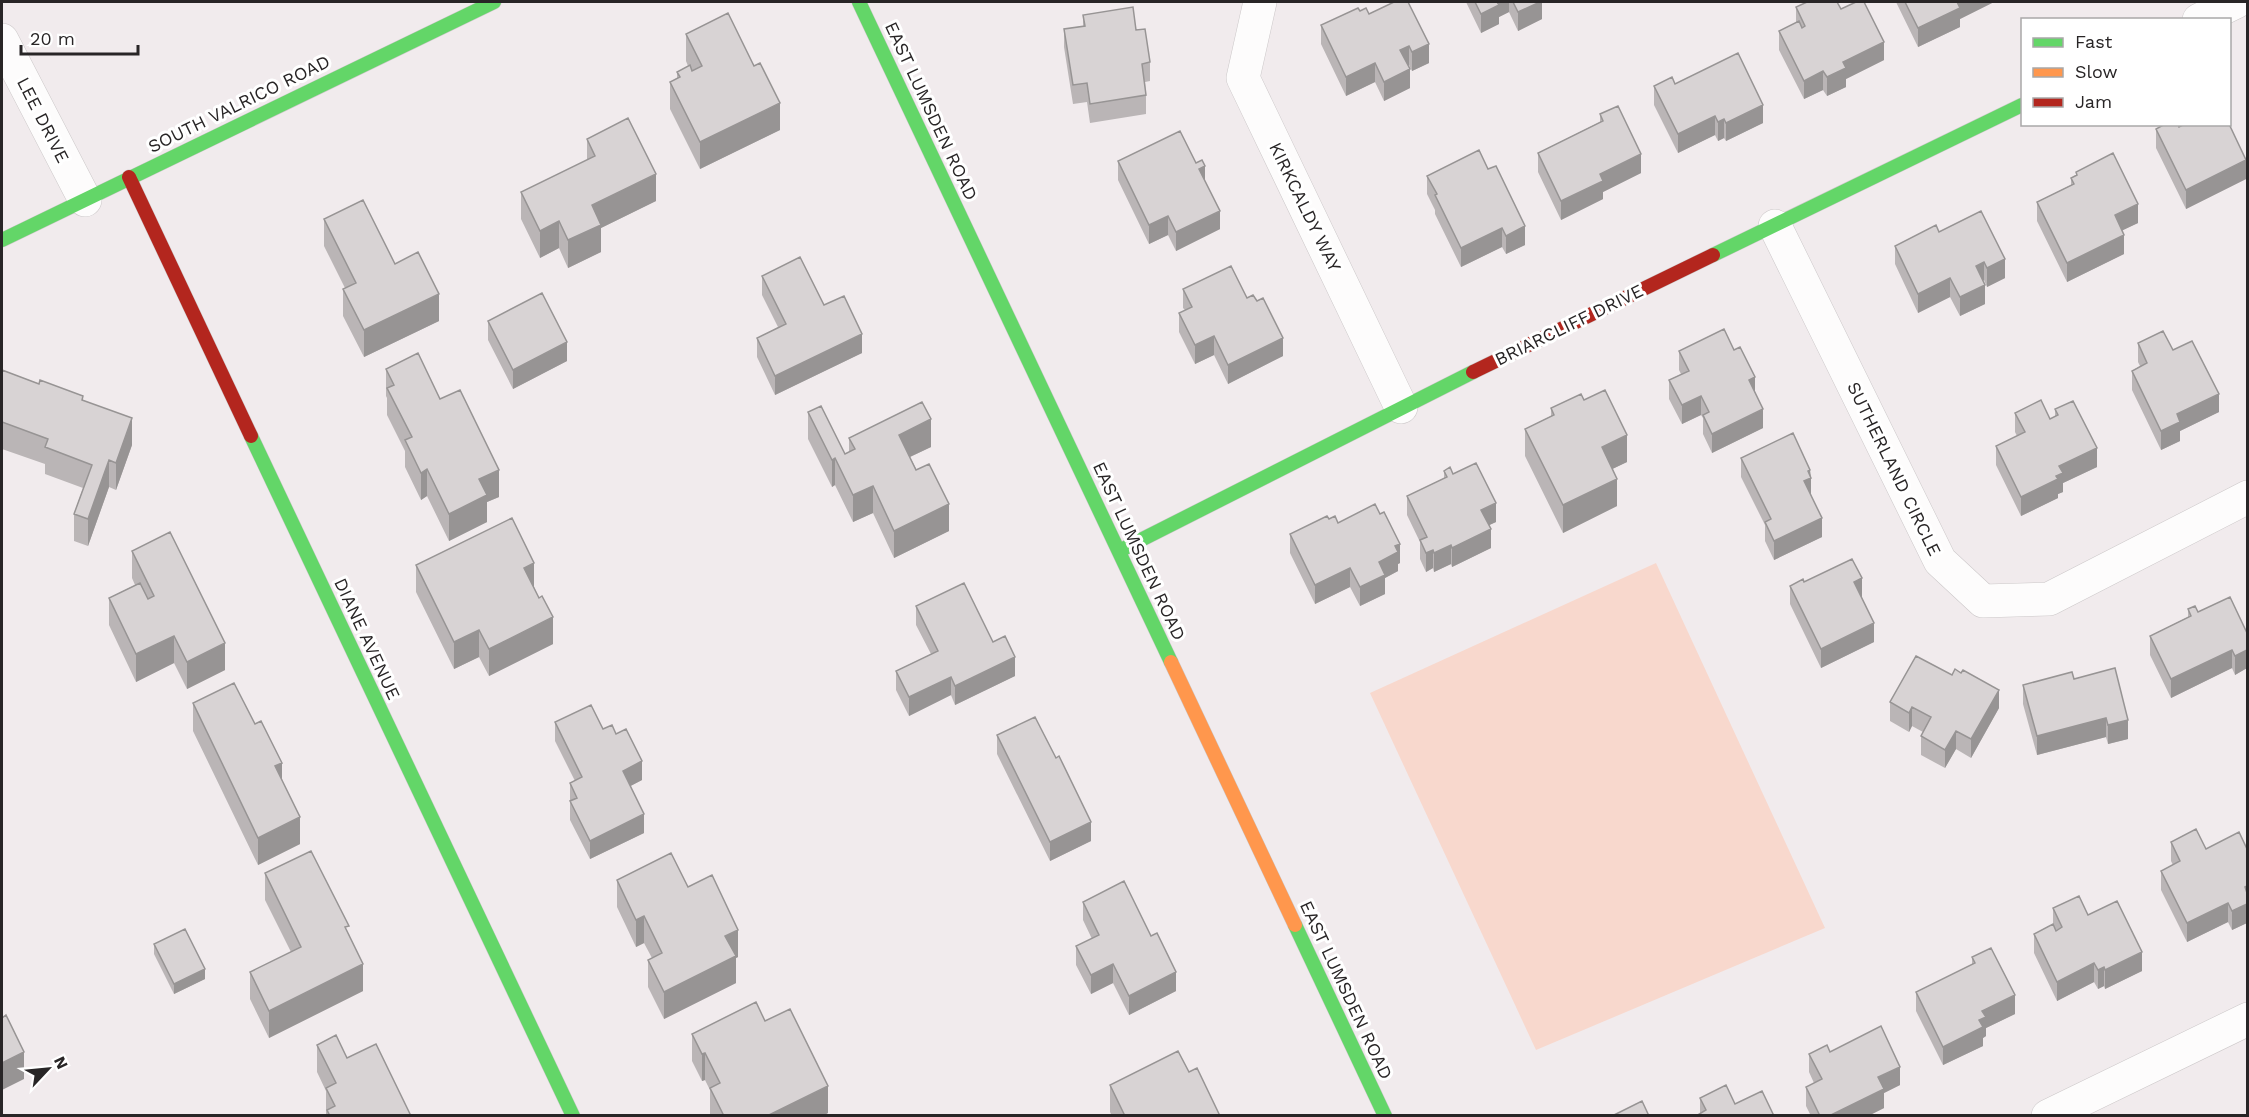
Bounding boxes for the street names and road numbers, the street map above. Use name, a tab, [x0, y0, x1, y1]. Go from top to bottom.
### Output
street label: EAST LUMSDEN ROAD	[881, 18, 982, 203]
street label: SOUTH VALRICO ROAD	[144, 50, 333, 157]
street label: LEE DRIVE	[13, 73, 74, 166]
street label: KIRKCALDY WAY	[1265, 139, 1346, 275]
street label: BRIARCLIFF DRIVE	[1491, 280, 1646, 370]
street label: SUTHERLAND CIRCLE	[1843, 378, 1946, 559]
street label: EAST LUMSDEN ROAD	[1089, 458, 1190, 643]
street label: DIANE AVENUE	[330, 575, 405, 703]
street label: EAST LUMSDEN ROAD	[1296, 897, 1397, 1082]

